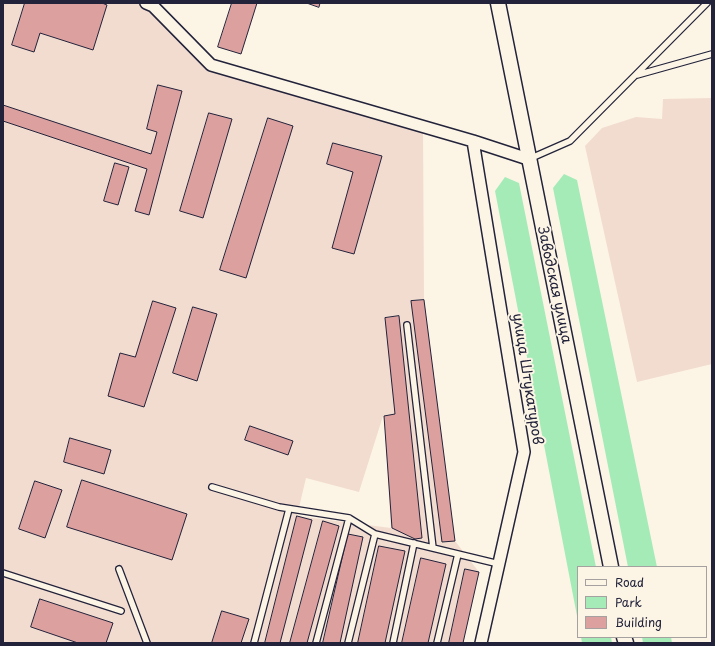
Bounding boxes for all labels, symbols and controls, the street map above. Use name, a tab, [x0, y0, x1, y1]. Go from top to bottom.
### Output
street label: Заводская улица	[533, 225, 575, 345]
street label: улица Штукатуров	[508, 312, 546, 446]
legend	[577, 566, 707, 638]
text: Road	[615, 573, 644, 591]
text: Park	[615, 593, 642, 611]
text: Building	[615, 613, 662, 631]

